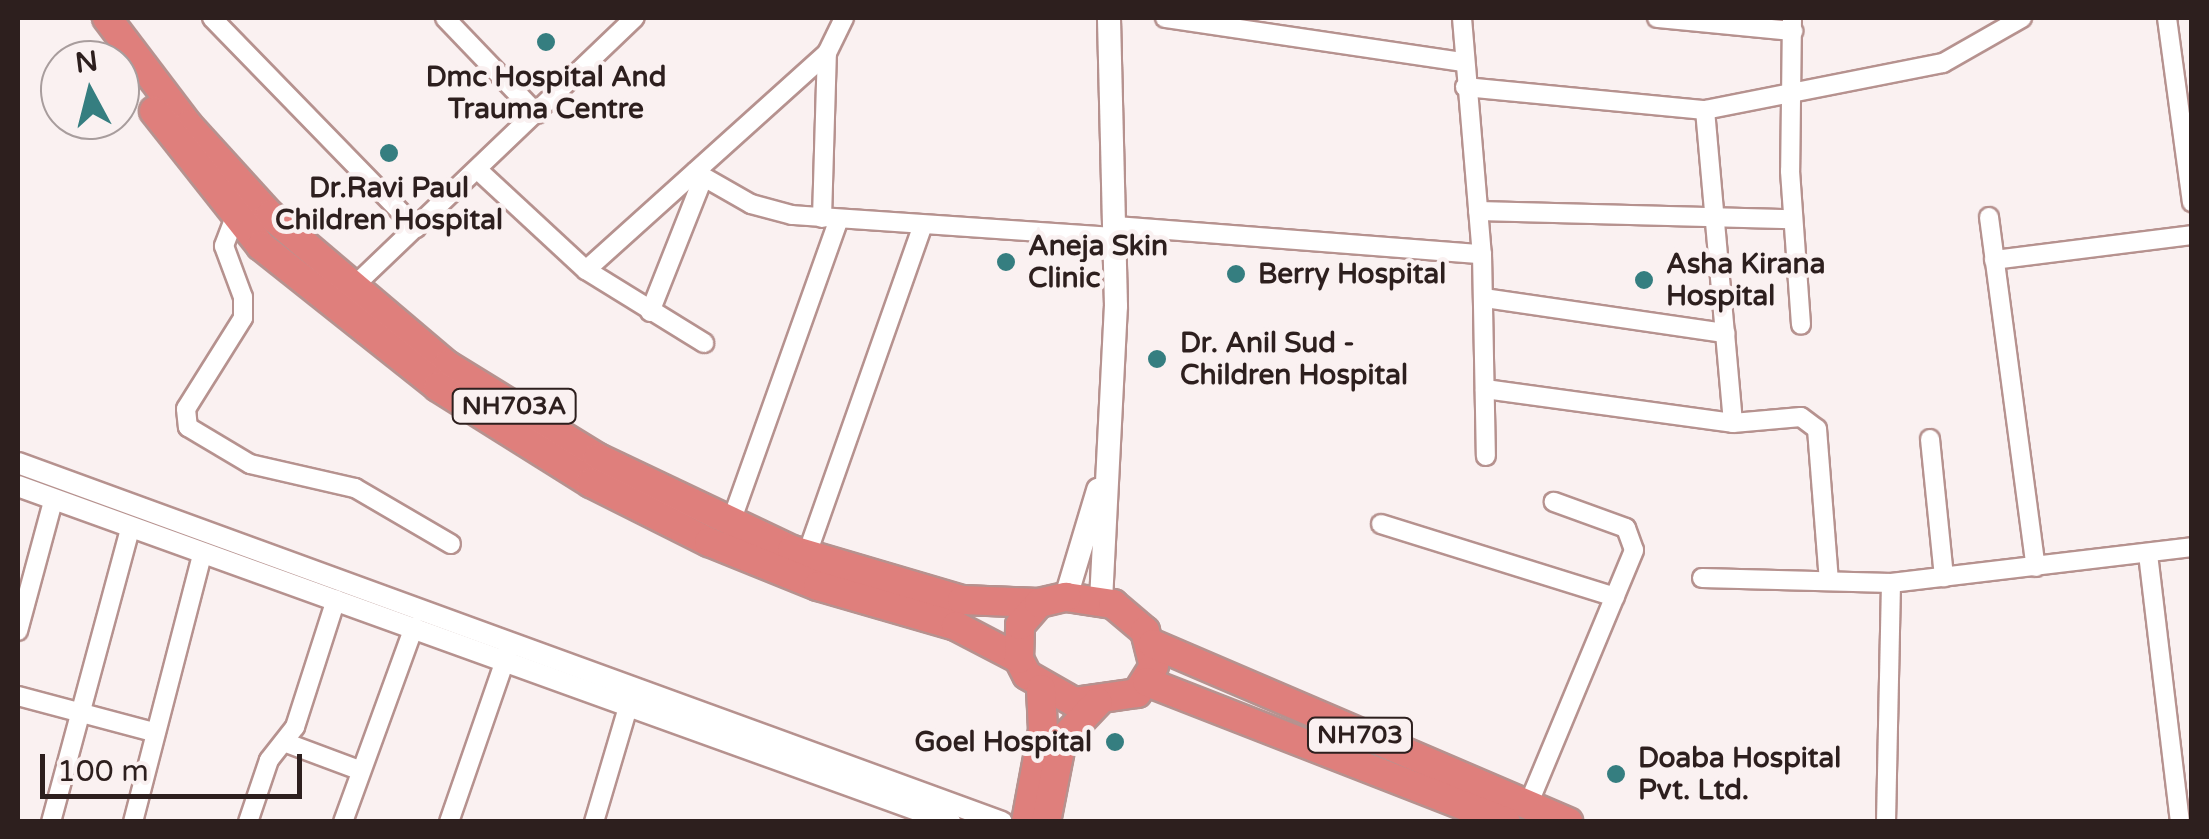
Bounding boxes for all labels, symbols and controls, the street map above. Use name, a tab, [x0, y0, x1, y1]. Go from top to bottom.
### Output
marker: Dmc Hospital And Trauma Centre	[533, 29, 559, 55]
north arrow	[40, 40, 140, 140]
text: N	[73, 44, 100, 80]
place label: Dmc Hospital And Trauma Centre	[426, 60, 666, 126]
marker: Dr.Ravi Paul Children Hospital	[376, 140, 402, 166]
place label: Dr.Ravi Paul Children Hospital	[275, 171, 503, 237]
place label: Aneja Skin Clinic	[1028, 229, 1168, 295]
place label: Asha Kirana Hospital	[1666, 247, 1825, 313]
marker: Aneja Skin Clinic	[993, 249, 1019, 275]
place label: Berry Hospital	[1258, 257, 1446, 291]
marker: Berry Hospital	[1223, 261, 1249, 287]
marker: Asha Kirana Hospital	[1631, 267, 1657, 293]
place label: Dr. Anil Sud - Children Hospital	[1180, 326, 1408, 392]
marker: Dr. Anil Sud - Children Hospital	[1144, 346, 1170, 372]
road number: NH703A	[452, 386, 576, 426]
road number: NH703	[1305, 715, 1415, 755]
place label: Goel Hospital	[914, 725, 1092, 759]
marker: Goel Hospital	[1102, 729, 1128, 755]
scale bar	[45, 734, 308, 796]
place label: Doaba Hospital Pvt. Ltd.	[1638, 741, 1841, 807]
text: 100 m	[57, 753, 149, 790]
marker: Doaba Hospital Pvt. Ltd.	[1603, 761, 1629, 787]

